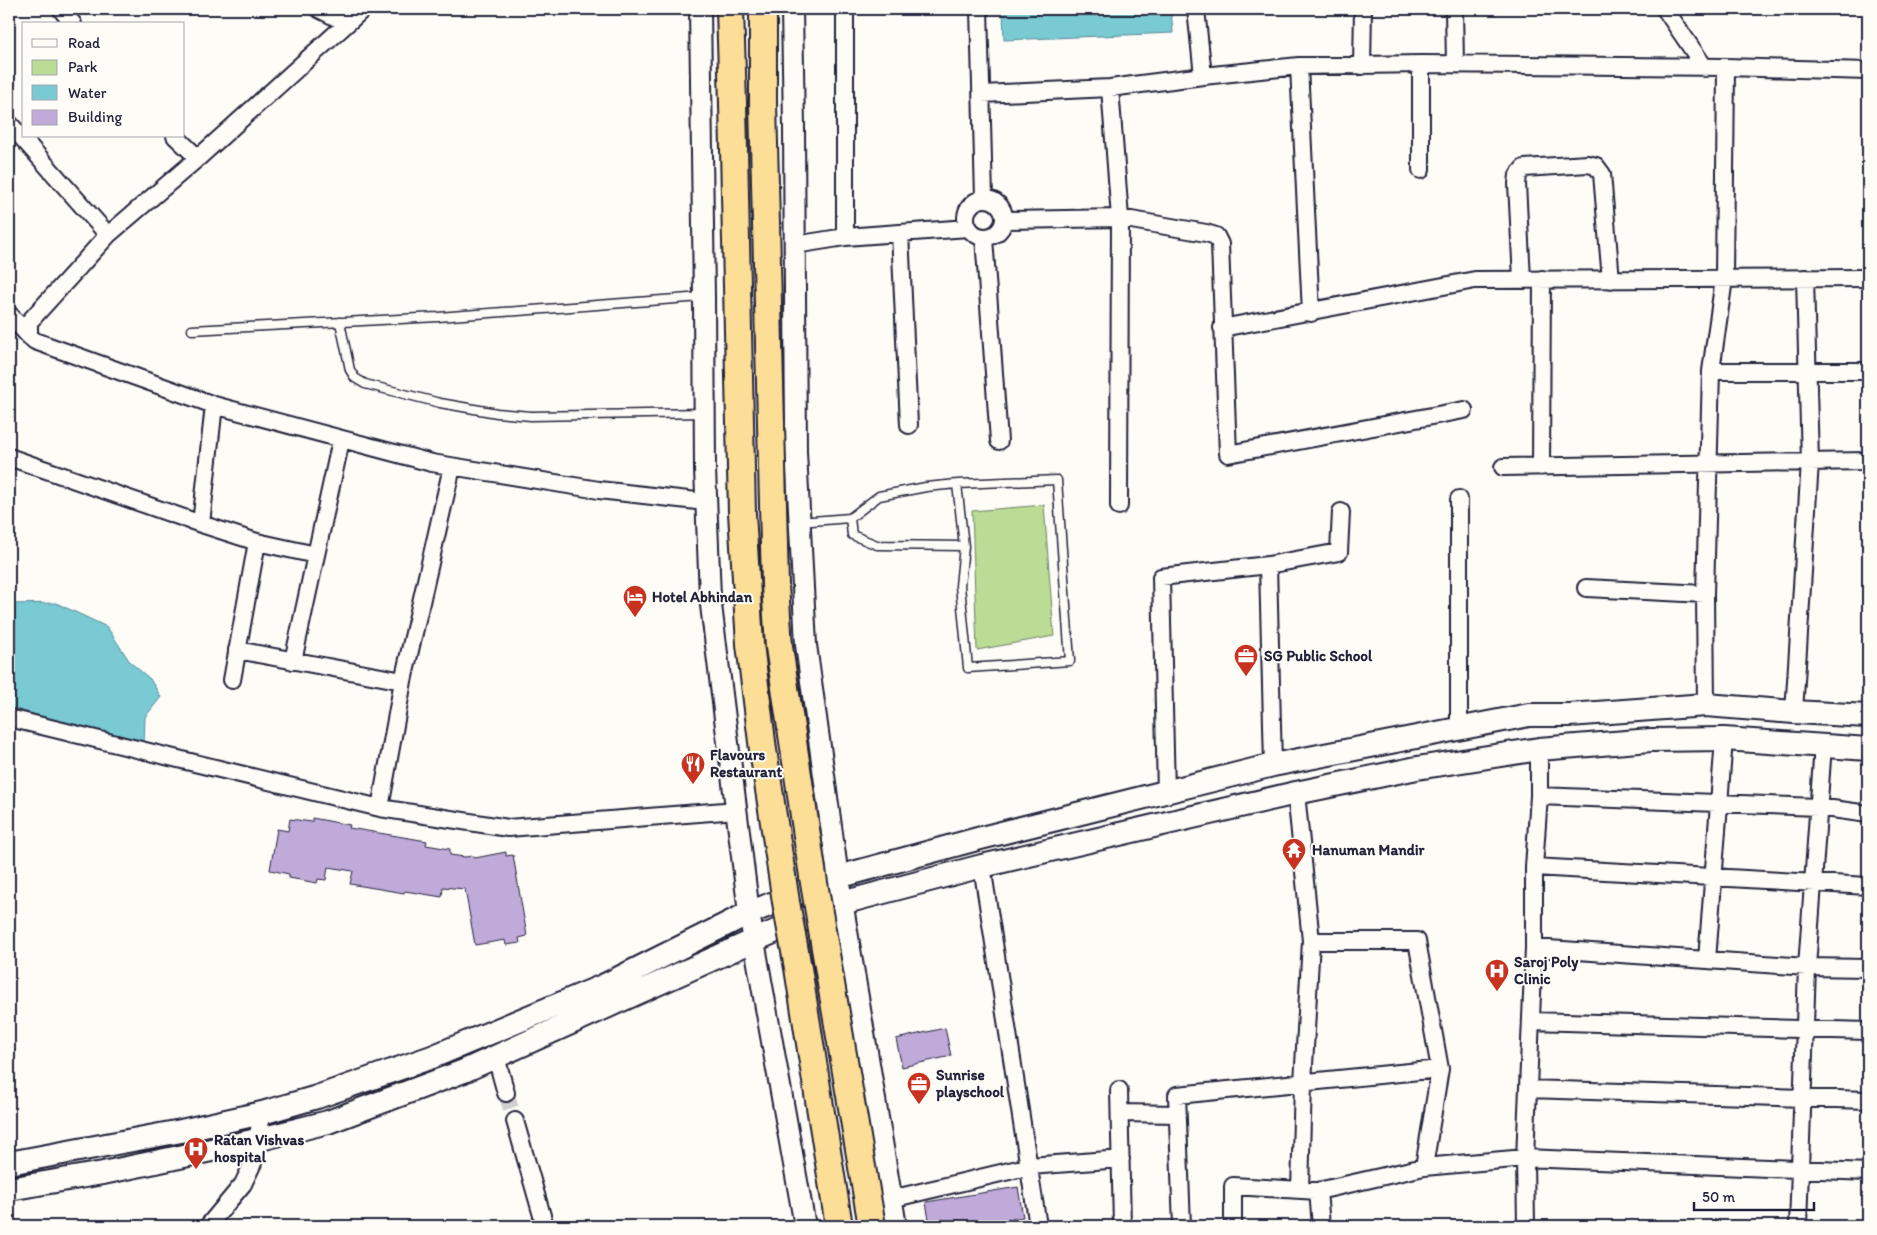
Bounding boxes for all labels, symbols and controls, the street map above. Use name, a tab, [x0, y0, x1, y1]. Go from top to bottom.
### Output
legend	[22, 22, 185, 138]
text: Road	[68, 34, 101, 52]
text: Park	[68, 58, 98, 76]
text: Water	[68, 84, 107, 102]
text: Building	[68, 108, 122, 126]
hotel icon: Hotel Abhindan	[622, 584, 648, 618]
place label: Hotel Abhindan	[652, 588, 753, 606]
office icon: SG Public School	[1233, 643, 1259, 677]
place label: SG Public School	[1264, 647, 1373, 665]
place label: Flavours Restaurant	[710, 746, 782, 781]
restaurant icon: Flavours Restaurant	[680, 751, 706, 785]
temple icon: Hanuman Mandir	[1281, 837, 1307, 871]
place label: Hanuman Mandir	[1312, 841, 1426, 859]
place label: Saroj Poly Clinic	[1514, 953, 1579, 988]
hospital icon: Saroj Poly Clinic	[1484, 958, 1510, 992]
place label: Sunrise playschool	[935, 1066, 1005, 1102]
office icon: Sunrise playschool	[906, 1071, 932, 1105]
place label: Ratan Vishvas hospital	[214, 1131, 304, 1167]
hospital icon: Ratan Vishvas hospital	[183, 1136, 209, 1170]
scale bar	[1694, 1180, 1814, 1212]
text: 50 m	[1702, 1188, 1735, 1206]

